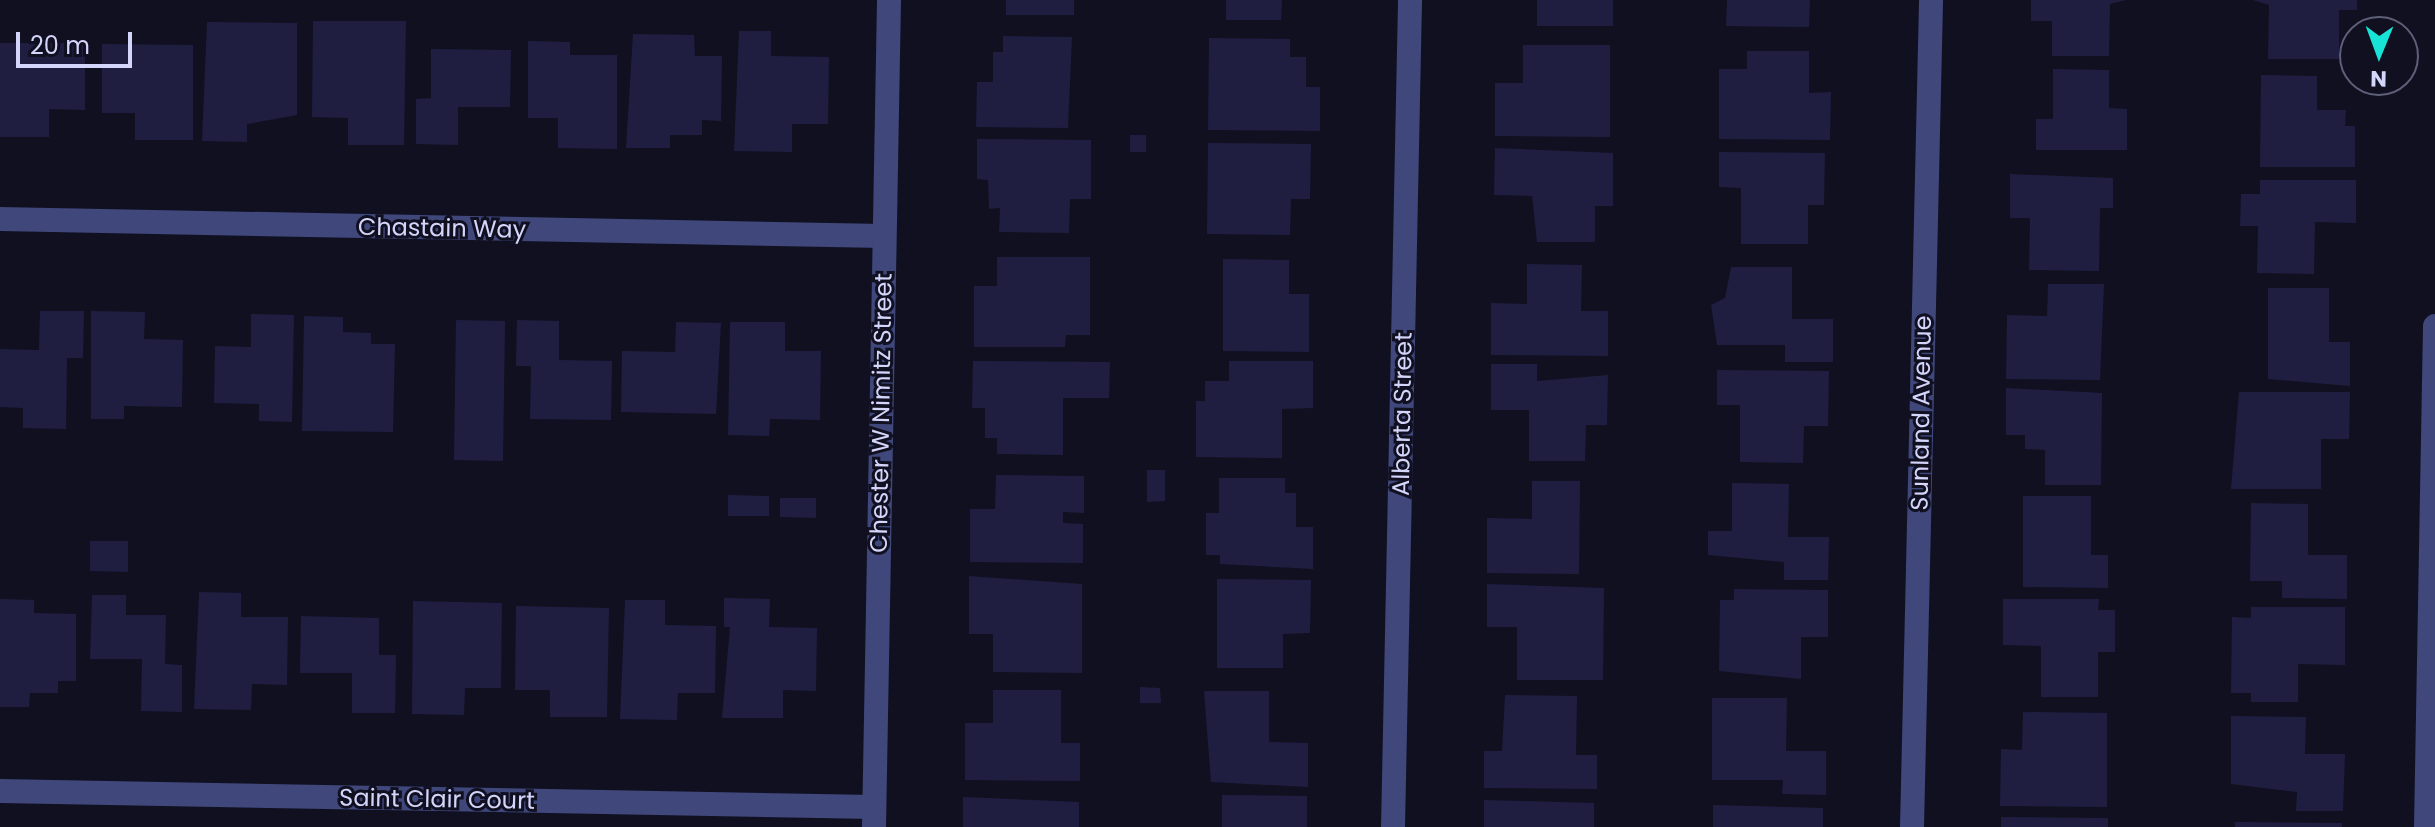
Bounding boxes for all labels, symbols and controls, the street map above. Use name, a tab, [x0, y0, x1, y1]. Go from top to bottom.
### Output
scale bar	[20, 16, 136, 66]
north arrow	[2339, 16, 2419, 96]
text: 20 m	[30, 29, 90, 62]
text: N	[2370, 63, 2387, 94]
street label: Chastain Way	[358, 212, 526, 244]
street label: Chester W Nimitz Street	[864, 273, 898, 553]
street label: Sunland Avenue	[1905, 315, 1937, 511]
street label: Alberta Street	[1386, 332, 1418, 496]
street label: Saint Clair Court	[339, 783, 535, 815]

